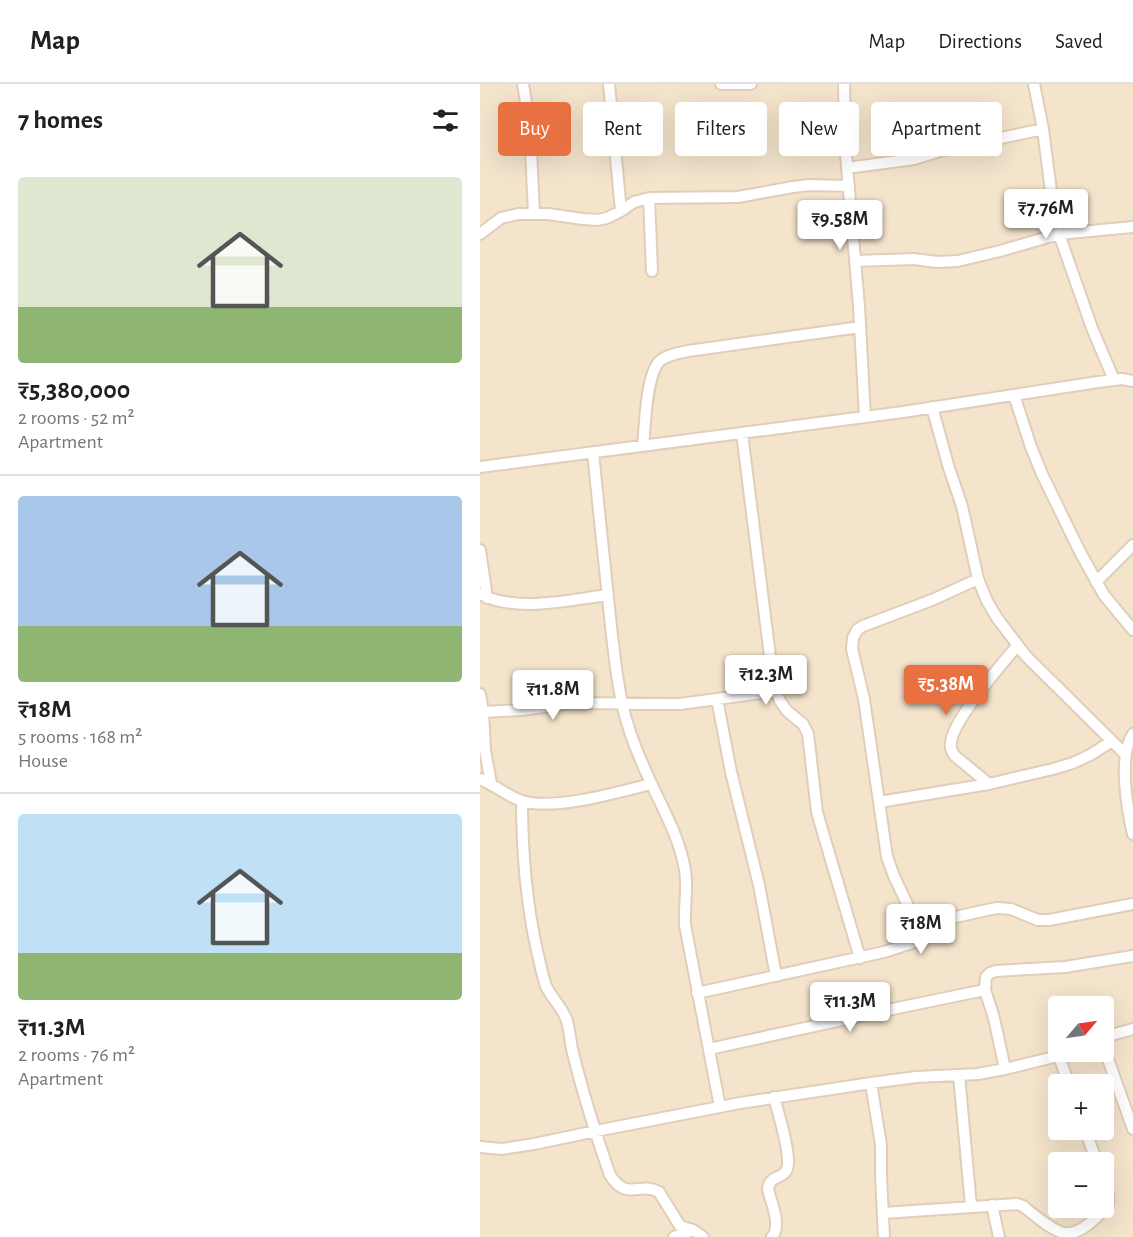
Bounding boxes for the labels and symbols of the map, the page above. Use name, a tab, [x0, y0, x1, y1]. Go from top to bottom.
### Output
pin: ₹7.76M	[997, 189, 1095, 240]
pin: ₹9.58M	[791, 200, 889, 251]
pin: ₹12.3M	[717, 655, 815, 706]
pin: ₹5.38M	[897, 665, 995, 716]
pin: ₹11.8M	[504, 670, 602, 721]
pin: ₹18M	[885, 904, 957, 955]
pin: ₹11.3M	[801, 982, 899, 1033]
north arrow	[1048, 996, 1114, 1062]

